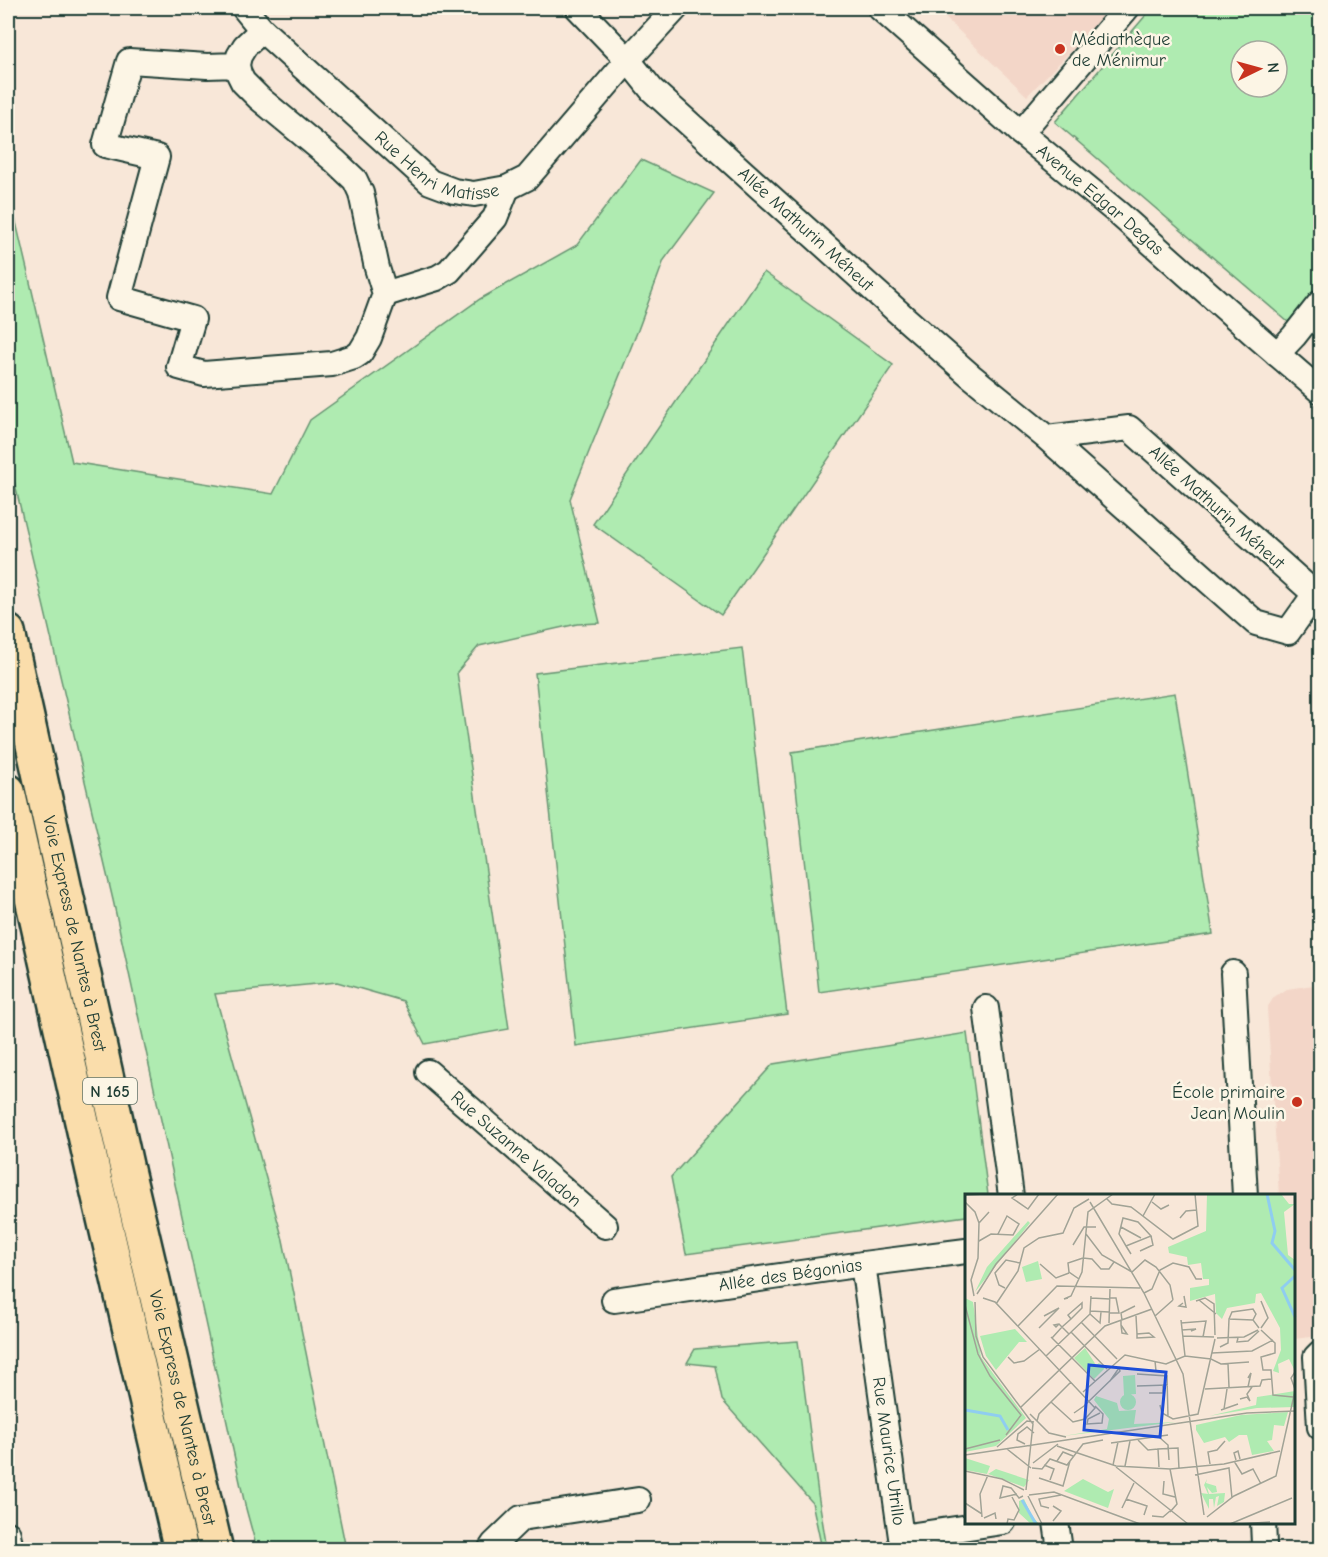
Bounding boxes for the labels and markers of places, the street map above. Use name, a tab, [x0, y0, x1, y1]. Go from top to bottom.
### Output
place label: Médiathèque de Ménimur	[1072, 29, 1170, 71]
marker: Médiathèque de Ménimur	[1053, 42, 1067, 56]
place label: École primaire Jean Moulin	[1172, 1081, 1285, 1124]
marker: École primaire Jean Moulin	[1290, 1095, 1304, 1109]

